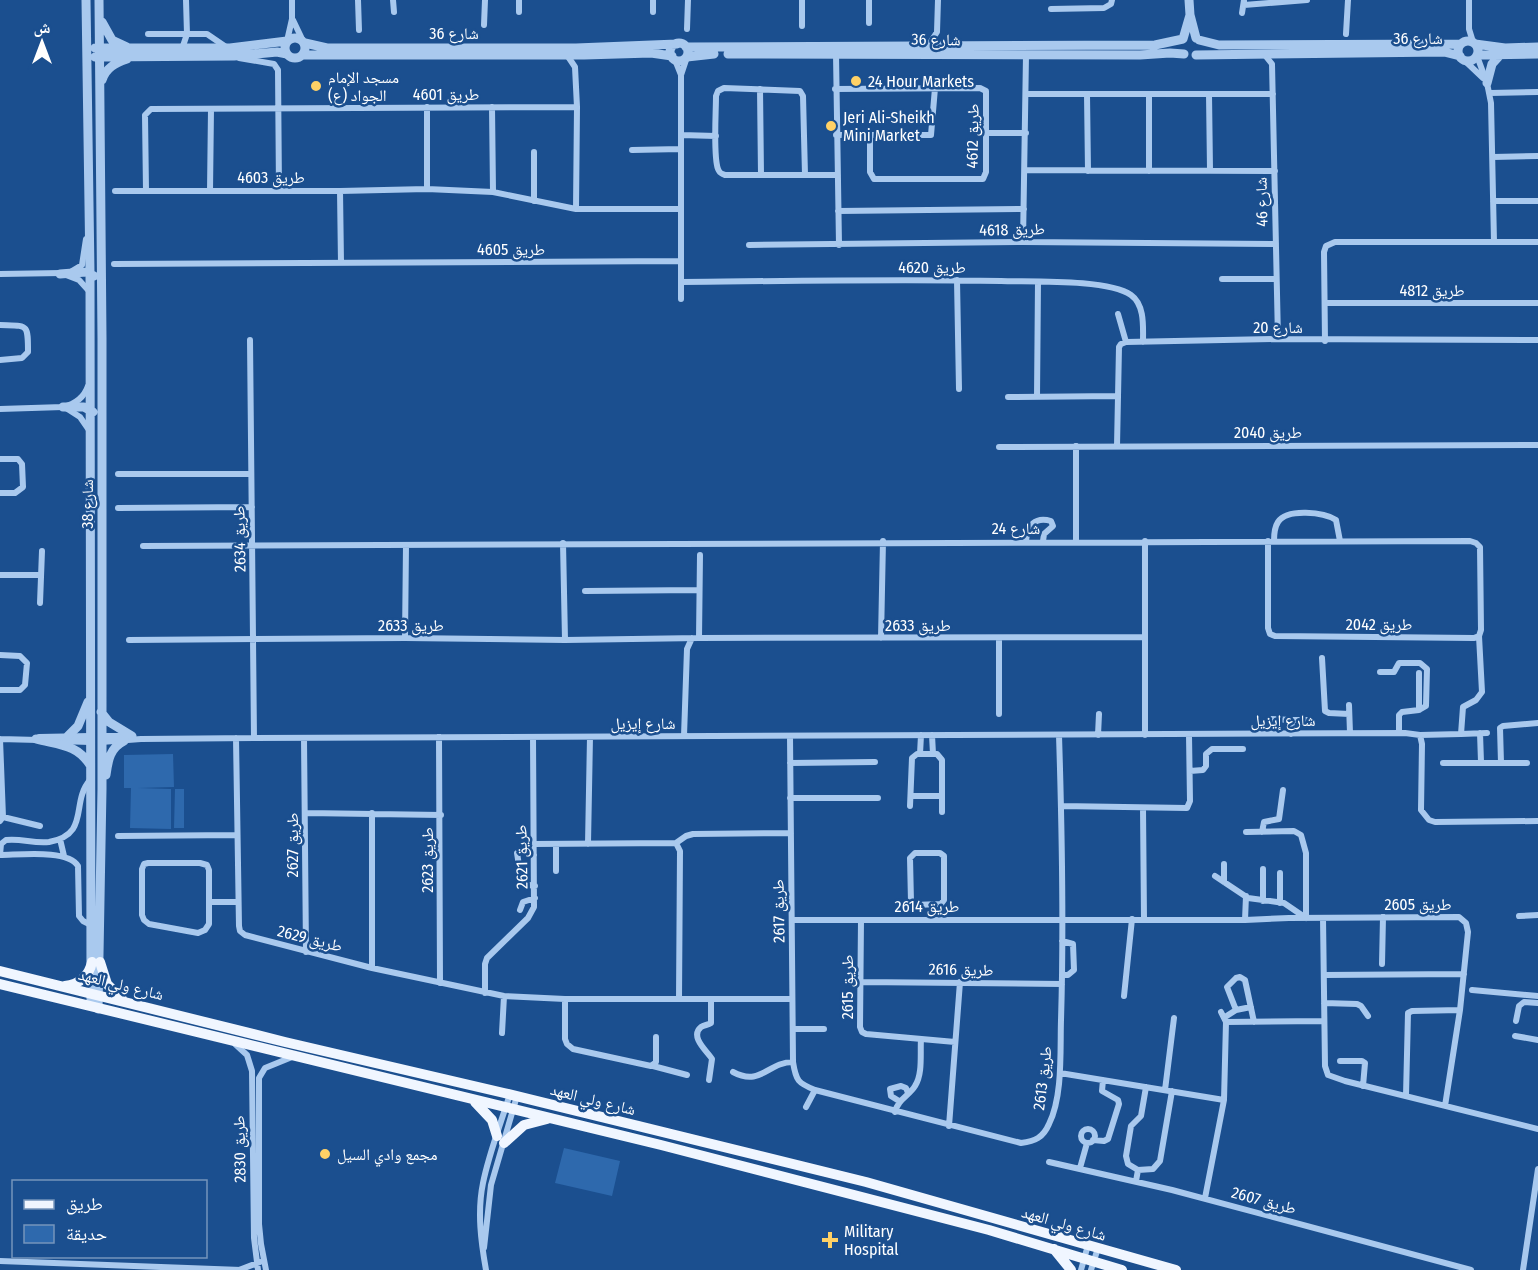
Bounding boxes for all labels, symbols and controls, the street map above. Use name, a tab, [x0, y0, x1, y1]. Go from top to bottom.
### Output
north arrow	[12, 12, 72, 72]
text: ش	[34, 18, 51, 37]
street label: شارع 36	[429, 24, 479, 44]
street label: شارع 36	[1393, 29, 1443, 49]
street label: شارع 36	[911, 30, 961, 50]
place label: مسجد الإمام الجواد (ع)	[328, 68, 399, 106]
place label: 24 Hour Markets	[868, 72, 974, 91]
marker: 24 Hour Markets	[849, 74, 863, 88]
marker: مسجد الإمام الجواد (ع)	[309, 79, 323, 93]
street label: طريق 4601	[413, 85, 479, 105]
street label: طريق 4612	[962, 103, 984, 169]
place label: Jeri Ali-Sheikh Mini Market	[843, 108, 935, 145]
marker: Jeri Ali-Sheikh Mini Market	[824, 119, 838, 133]
street label: طريق 4603	[237, 168, 305, 188]
street label: شارع 46	[1252, 177, 1272, 227]
street label: طريق 4618	[979, 219, 1045, 241]
street label: طريق 4605	[477, 240, 545, 260]
street label: طريق 4620	[898, 258, 966, 278]
street label: طريق 4812	[1399, 281, 1465, 301]
street label: شارع 20	[1253, 318, 1303, 338]
street label: طريق 2040	[1234, 423, 1302, 443]
street label: شارع 38	[78, 479, 98, 529]
street label: طريق 2634	[229, 506, 251, 572]
street label: شارع 24	[992, 519, 1040, 539]
street label: طريق 2042	[1346, 615, 1412, 635]
street label: طريق 2633	[378, 616, 444, 636]
street label: طريق 2633	[885, 616, 951, 636]
street label: شارع إيزيل	[1251, 711, 1315, 731]
street label: شارع إيزيل	[611, 714, 675, 734]
street label: طريق 2627	[283, 813, 303, 877]
street label: طريق 2621	[511, 825, 533, 889]
street label: طريق 2623	[418, 827, 438, 893]
street label: طريق 2617	[768, 879, 790, 943]
street label: طريق 2605	[1384, 895, 1452, 915]
street label: طريق 2614	[895, 897, 959, 917]
street label: طريق 2629	[275, 921, 344, 957]
street label: طريق 2615	[838, 955, 858, 1019]
street label: طريق 2616	[928, 959, 994, 981]
street label: شارع ولي العهد	[75, 965, 166, 1007]
street label: طريق 2613	[1029, 1045, 1057, 1111]
street label: شارع ولي العهد	[547, 1080, 638, 1122]
street label: طريق 2830	[229, 1115, 251, 1183]
place label: مجمع وادي السيل	[337, 1145, 438, 1167]
marker: مجمع وادي السيل	[318, 1147, 332, 1161]
legend	[12, 1180, 207, 1258]
street label: طريق 2607	[1229, 1183, 1298, 1219]
text: طريق	[66, 1193, 103, 1215]
street label: شارع ولي العهد	[1018, 1202, 1108, 1248]
place label: Military Hospital	[844, 1222, 899, 1259]
text: حديقة	[66, 1223, 107, 1245]
marker: Military Hospital	[821, 1231, 839, 1249]

